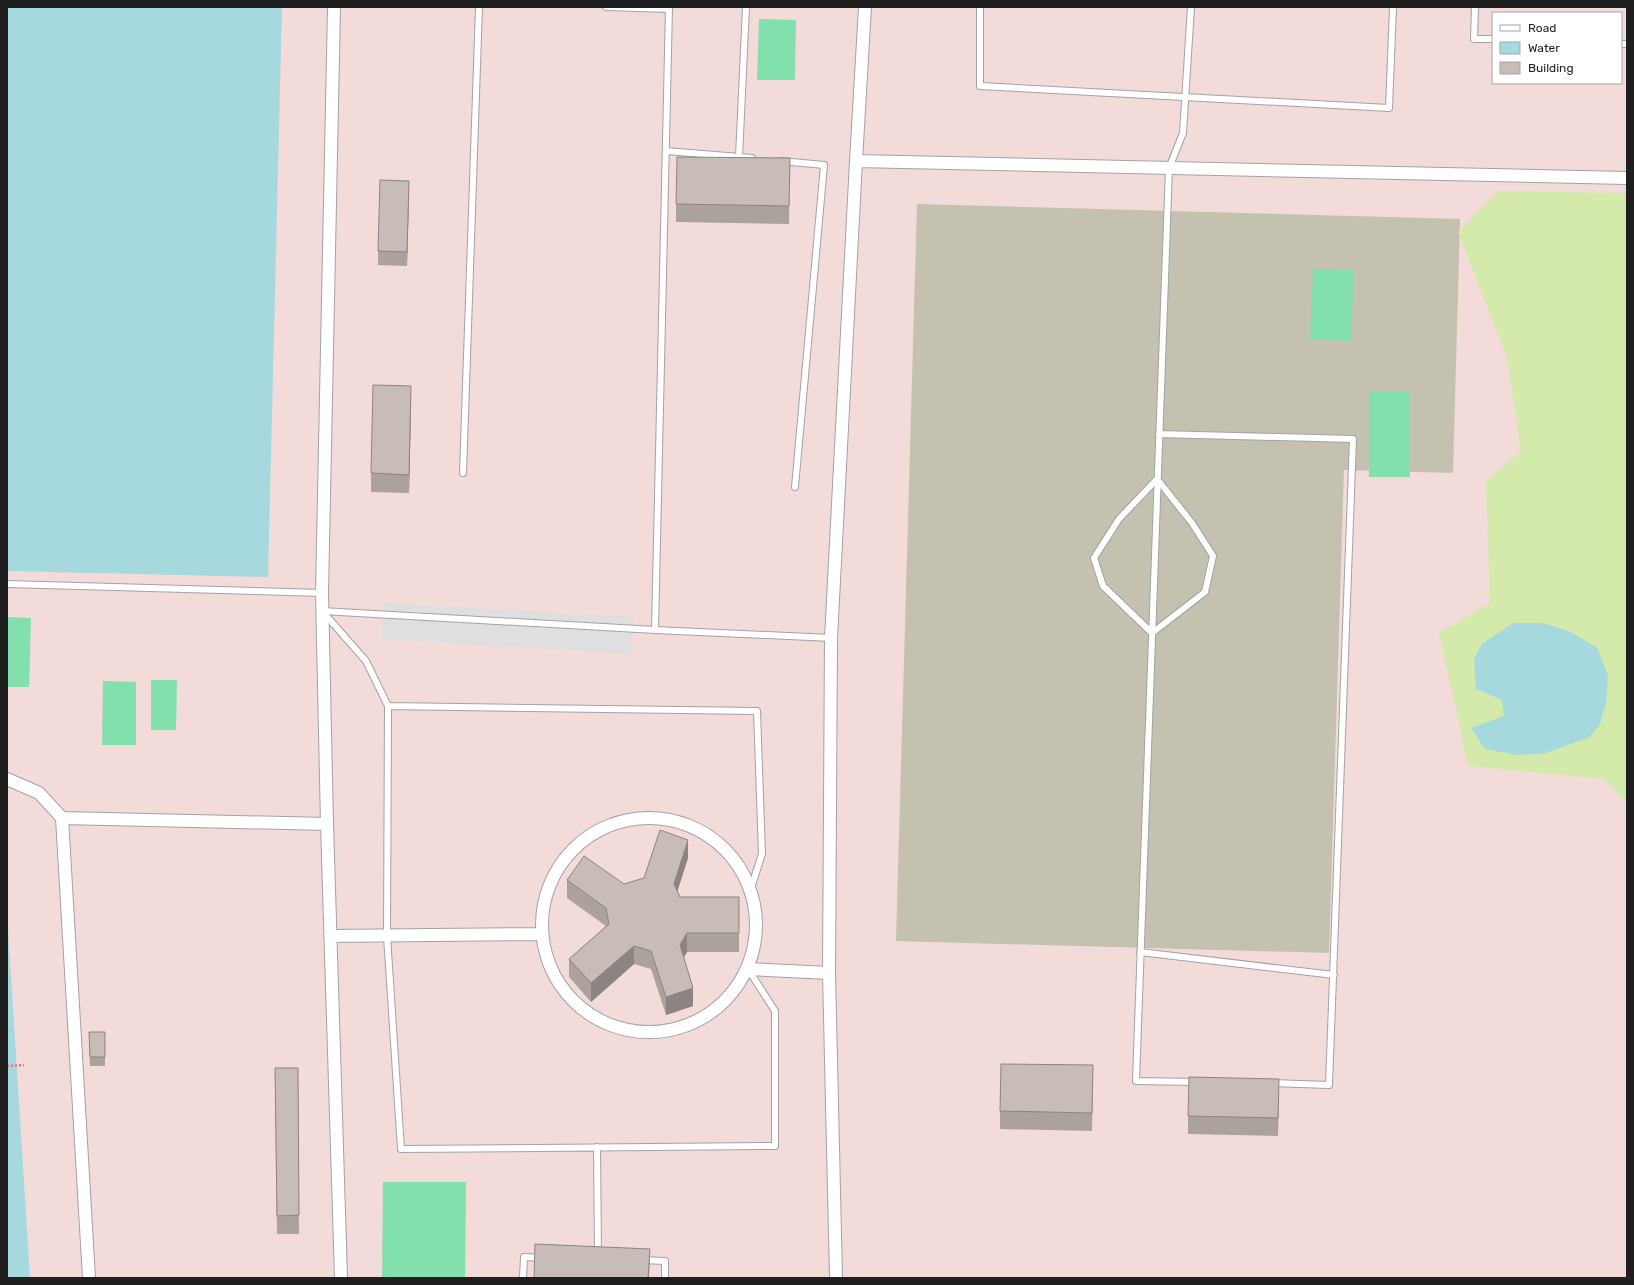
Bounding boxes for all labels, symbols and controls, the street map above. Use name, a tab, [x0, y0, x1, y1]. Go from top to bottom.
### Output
legend	[1492, 12, 1622, 84]
text: Road	[1528, 21, 1556, 35]
text: Water	[1528, 41, 1560, 55]
text: Building	[1528, 61, 1574, 75]

